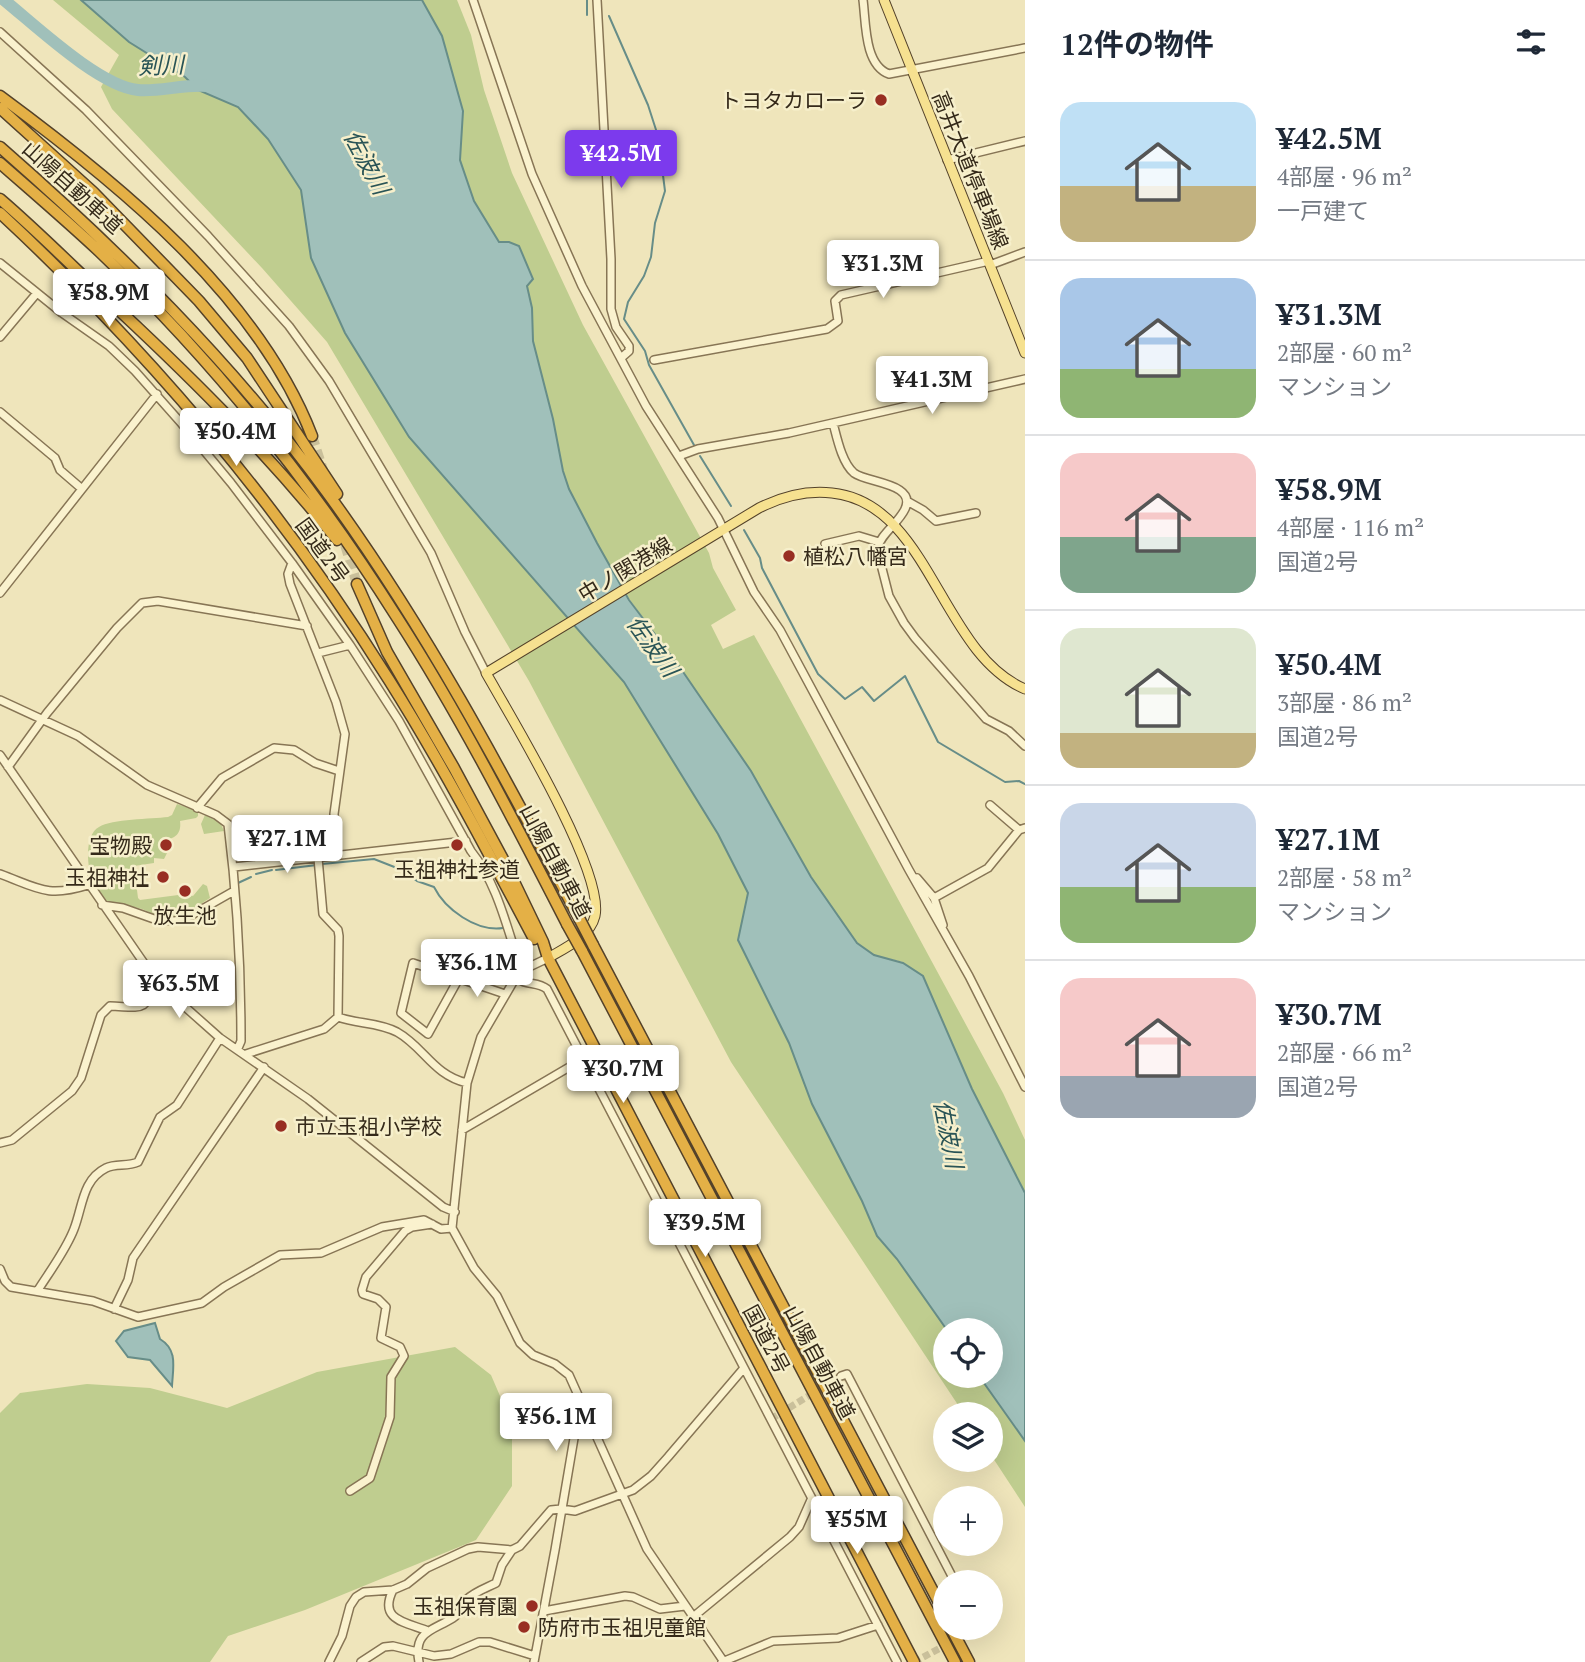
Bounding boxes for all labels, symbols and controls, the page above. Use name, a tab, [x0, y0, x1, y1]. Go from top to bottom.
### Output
icon: filters	[1512, 23, 1550, 61]
text: 12件の物件	[1060, 24, 1214, 64]
water label: 剣川	[137, 49, 188, 81]
place label: トヨタカローラ	[720, 86, 867, 114]
street label: 高井大道停車場線	[927, 87, 1015, 253]
marker: トヨタカローラ	[873, 92, 889, 108]
text: ¥42.5M	[1277, 118, 1382, 158]
water label: 佐波川	[337, 124, 398, 202]
pin: ¥42.5M	[564, 130, 678, 190]
icon: home	[1116, 130, 1200, 214]
street label: 山陽自動車道	[17, 134, 129, 240]
text: ¥42.5M	[581, 137, 661, 168]
text: 4部屋 · 96 m²	[1277, 161, 1412, 192]
text: 一戸建て	[1277, 195, 1369, 226]
pin: ¥31.3M	[826, 240, 940, 300]
text: ¥31.3M	[843, 247, 923, 278]
pin: ¥58.9M	[52, 270, 166, 329]
text: ¥58.9M	[69, 276, 149, 307]
text: ¥31.3M	[1277, 294, 1382, 334]
icon: home	[1116, 306, 1200, 390]
text: 2部屋 · 60 m²	[1277, 337, 1412, 368]
pin: ¥41.3M	[875, 356, 989, 416]
text: ¥41.3M	[892, 363, 972, 394]
text: マンション	[1277, 371, 1392, 402]
pin: ¥50.4M	[179, 408, 293, 468]
text: ¥50.4M	[196, 415, 276, 446]
text: ¥58.9M	[1277, 469, 1382, 509]
icon: home	[1116, 481, 1200, 565]
street label: 国道2号	[290, 512, 356, 588]
text: 4部屋 · 116 m²	[1277, 512, 1424, 543]
street label: 中ノ関港線	[573, 530, 677, 608]
place label: 植松八幡宮	[803, 542, 908, 570]
text: 国道2号	[1277, 546, 1358, 577]
marker: 植松八幡宮	[781, 548, 797, 564]
water label: 佐波川	[620, 609, 688, 685]
text: ¥50.4M	[1277, 644, 1382, 684]
icon: home	[1116, 656, 1200, 740]
text: 3部屋 · 86 m²	[1277, 687, 1412, 718]
text: 国道2号	[1277, 721, 1358, 752]
street label: 山陽自動車道	[514, 799, 598, 923]
pin: ¥27.1M	[230, 816, 344, 875]
text: ¥27.1M	[1277, 819, 1380, 859]
text: ¥27.1M	[248, 822, 326, 853]
place label: 宝物殿	[89, 831, 152, 859]
icon: home	[1116, 831, 1200, 915]
marker: 宝物殿	[158, 837, 174, 853]
marker: 玉祖神社参道	[449, 837, 465, 853]
place label: 玉祖神社参道	[394, 855, 520, 883]
text: 2部屋 · 58 m²	[1277, 862, 1412, 893]
place label: 玉祖神社	[65, 863, 149, 891]
marker: 玉祖神社	[155, 869, 171, 885]
marker: 放生池	[177, 883, 193, 899]
text: マンション	[1277, 896, 1392, 927]
place label: 放生池	[154, 901, 217, 929]
pin: ¥36.1M	[420, 940, 534, 999]
text: ¥36.1M	[437, 946, 517, 977]
pin: ¥63.5M	[122, 960, 236, 1020]
text: ¥63.5M	[139, 967, 219, 998]
text: ¥30.7M	[1277, 994, 1382, 1034]
icon: home	[1116, 1006, 1200, 1090]
text: 2部屋 · 66 m²	[1277, 1037, 1412, 1068]
pin: ¥30.7M	[566, 1046, 680, 1105]
text: ¥30.7M	[583, 1052, 663, 1083]
text: 国道2号	[1277, 1071, 1358, 1102]
water label: 佐波川	[927, 1097, 971, 1174]
place label: 市立玉祖小学校	[295, 1112, 442, 1140]
marker: 市立玉祖小学校	[273, 1118, 289, 1134]
pin: ¥39.5M	[648, 1200, 762, 1259]
text: ¥39.5M	[665, 1206, 745, 1237]
street label: 国道2号	[737, 1300, 797, 1378]
street label: 山陽自動車道	[778, 1300, 862, 1424]
map controls	[933, 1318, 1003, 1640]
button: locate	[933, 1318, 1003, 1388]
pin: ¥56.1M	[499, 1394, 613, 1453]
text: ¥56.1M	[516, 1400, 596, 1431]
button: layers	[933, 1402, 1003, 1472]
button: +	[933, 1486, 1003, 1556]
pin: ¥55M	[816, 1496, 898, 1556]
text: ¥55M	[827, 1503, 887, 1534]
button: −	[933, 1570, 1003, 1640]
place label: 玉祖保育園	[413, 1592, 518, 1620]
marker: 玉祖保育園	[524, 1598, 540, 1614]
place label: 防府市玉祖児童館	[538, 1613, 706, 1641]
marker: 防府市玉祖児童館	[516, 1619, 532, 1635]

